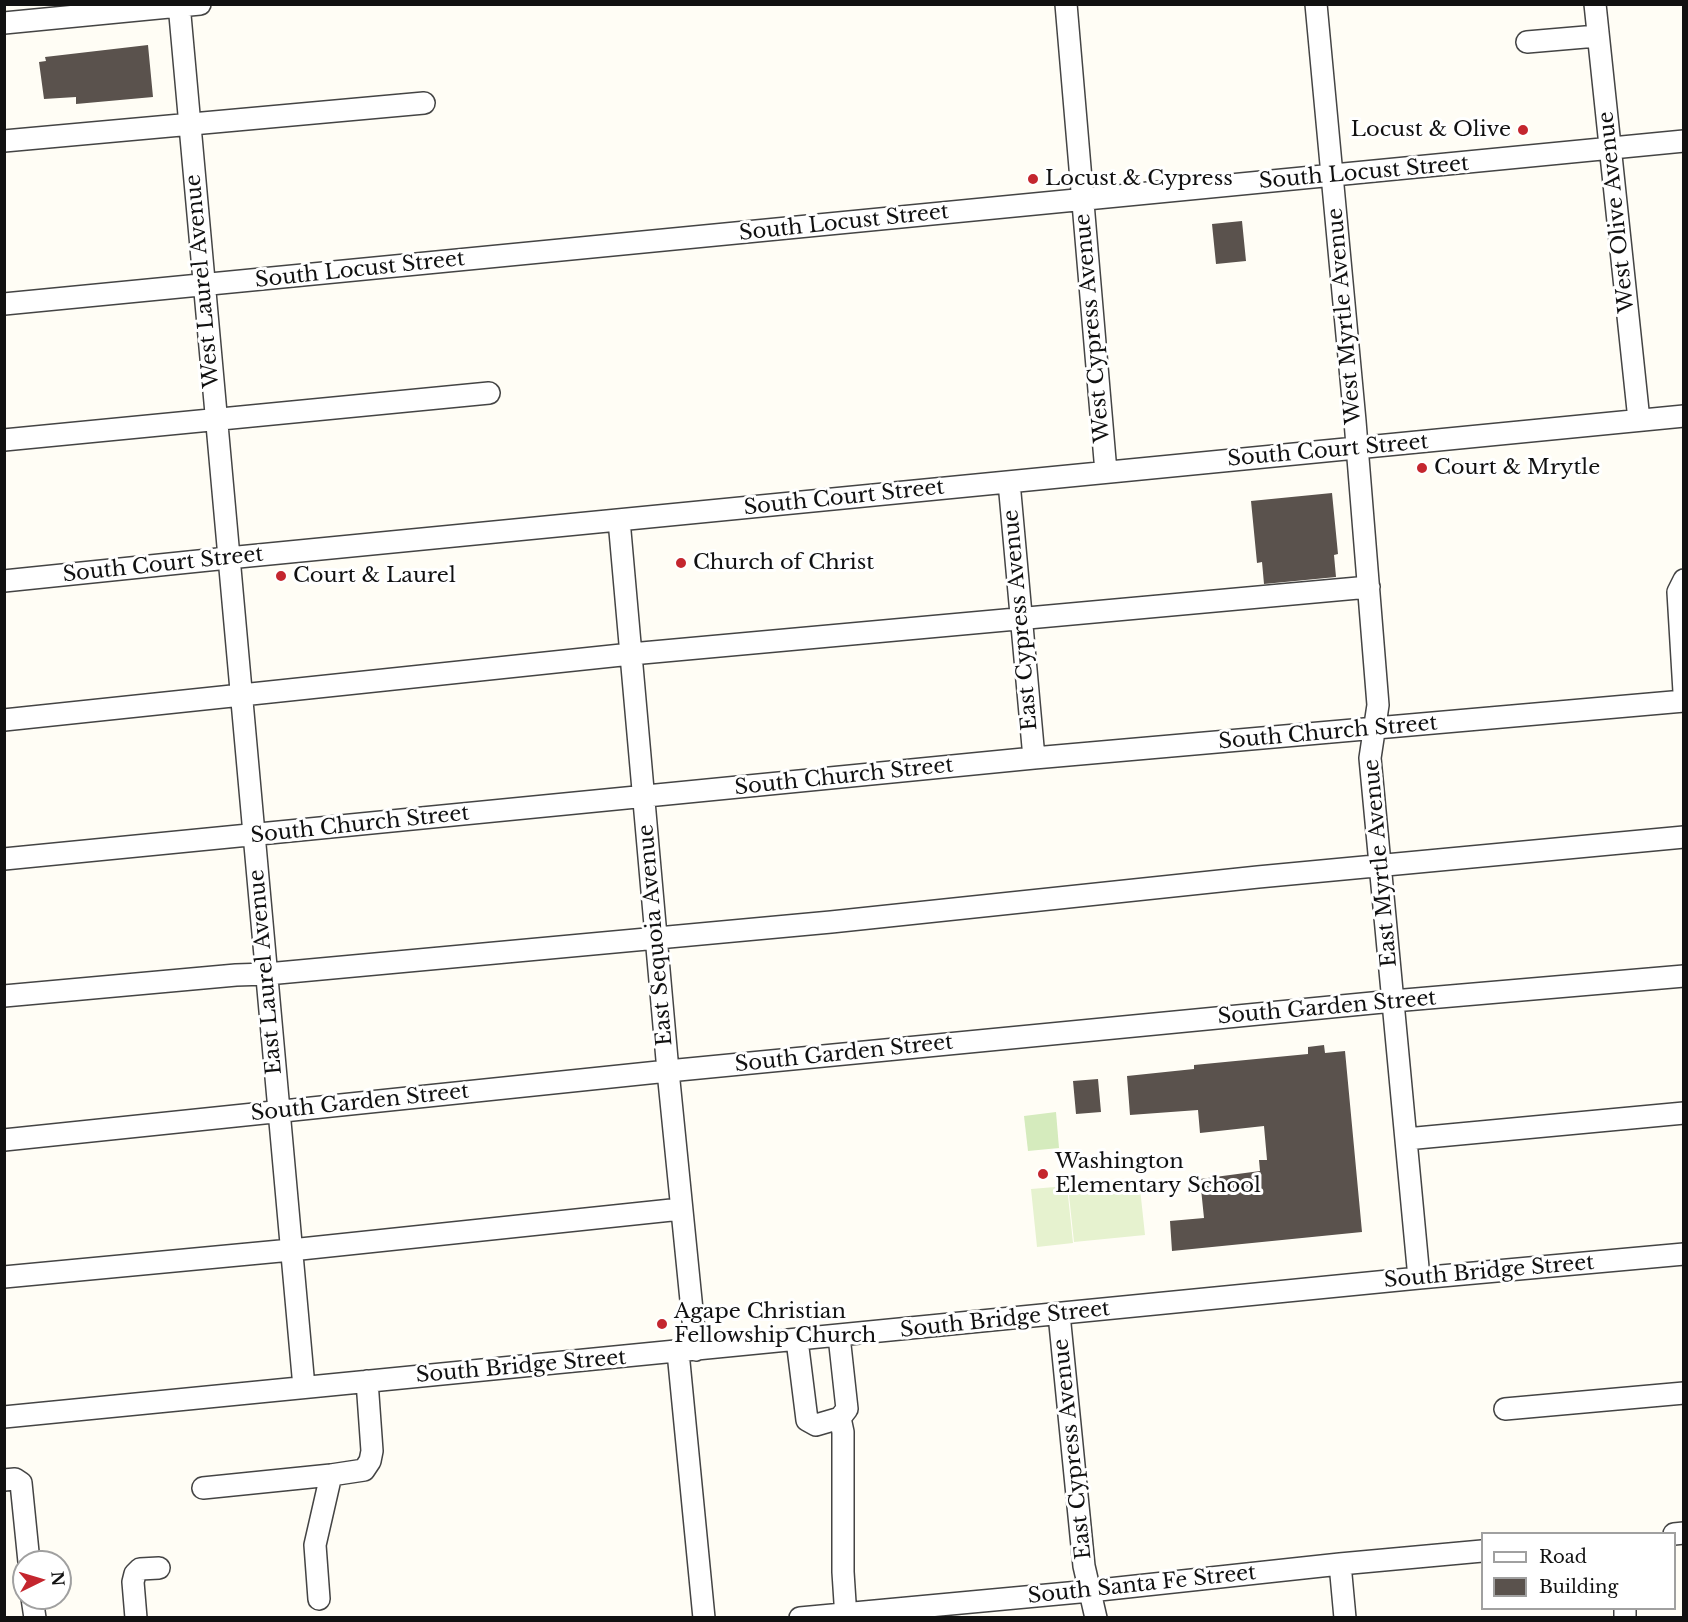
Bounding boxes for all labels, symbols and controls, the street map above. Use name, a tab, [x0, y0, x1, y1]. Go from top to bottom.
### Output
street label: West Olive Avenue	[1594, 110, 1640, 314]
place label: Locust & Olive	[1351, 117, 1511, 143]
marker: Locust & Olive	[1516, 123, 1530, 137]
street label: South Locust Street	[1258, 151, 1470, 195]
place label: Locust & Cypress	[1045, 166, 1233, 192]
marker: Locust & Cypress	[1026, 172, 1040, 186]
street label: West Laurel Avenue	[181, 173, 225, 389]
street label: South Locust Street	[738, 199, 950, 247]
street label: West Myrtle Avenue	[1323, 207, 1367, 425]
street label: West Cypress Avenue	[1070, 212, 1116, 444]
street label: South Locust Street	[254, 246, 466, 294]
street label: South Court Street	[1227, 430, 1429, 472]
place label: Court & Mrytle	[1434, 455, 1600, 481]
marker: Court & Mrytle	[1415, 461, 1429, 475]
street label: South Court Street	[742, 475, 946, 521]
street label: East Cypress Avenue	[999, 508, 1043, 732]
street label: South Court Street	[61, 542, 265, 588]
place label: Church of Christ	[693, 550, 874, 576]
marker: Church of Christ	[674, 556, 688, 570]
place label: Court & Laurel	[293, 563, 456, 589]
marker: Court & Laurel	[274, 569, 288, 583]
street label: South Church Street	[1217, 711, 1439, 755]
street label: South Church Street	[733, 753, 955, 801]
street label: East Myrtle Avenue	[1359, 758, 1403, 968]
street label: South Church Street	[249, 801, 471, 849]
street label: East Sequoia Avenue	[634, 823, 678, 1047]
street label: East Laurel Avenue	[244, 868, 288, 1076]
street label: South Garden Street	[1217, 986, 1437, 1030]
street label: South Garden Street	[734, 1030, 954, 1078]
street label: South Garden Street	[250, 1079, 470, 1127]
place label: Washington Elementary School	[1055, 1149, 1261, 1199]
marker: Washington Elementary School	[1036, 1167, 1050, 1181]
street label: South Bridge Street	[1383, 1250, 1595, 1294]
street label: South Bridge Street	[899, 1296, 1111, 1344]
place label: Agape Christian Fellowship Church	[674, 1299, 876, 1349]
marker: Agape Christian Fellowship Church	[655, 1317, 669, 1331]
street label: East Cypress Avenue	[1049, 1337, 1097, 1561]
street label: South Bridge Street	[415, 1345, 627, 1389]
legend	[1481, 1532, 1676, 1610]
text: Road	[1539, 1546, 1587, 1568]
north arrow	[12, 1550, 72, 1610]
street label: South Santa Fe Street	[1027, 1560, 1257, 1610]
text: N	[47, 1570, 69, 1587]
text: Building	[1539, 1576, 1618, 1598]

